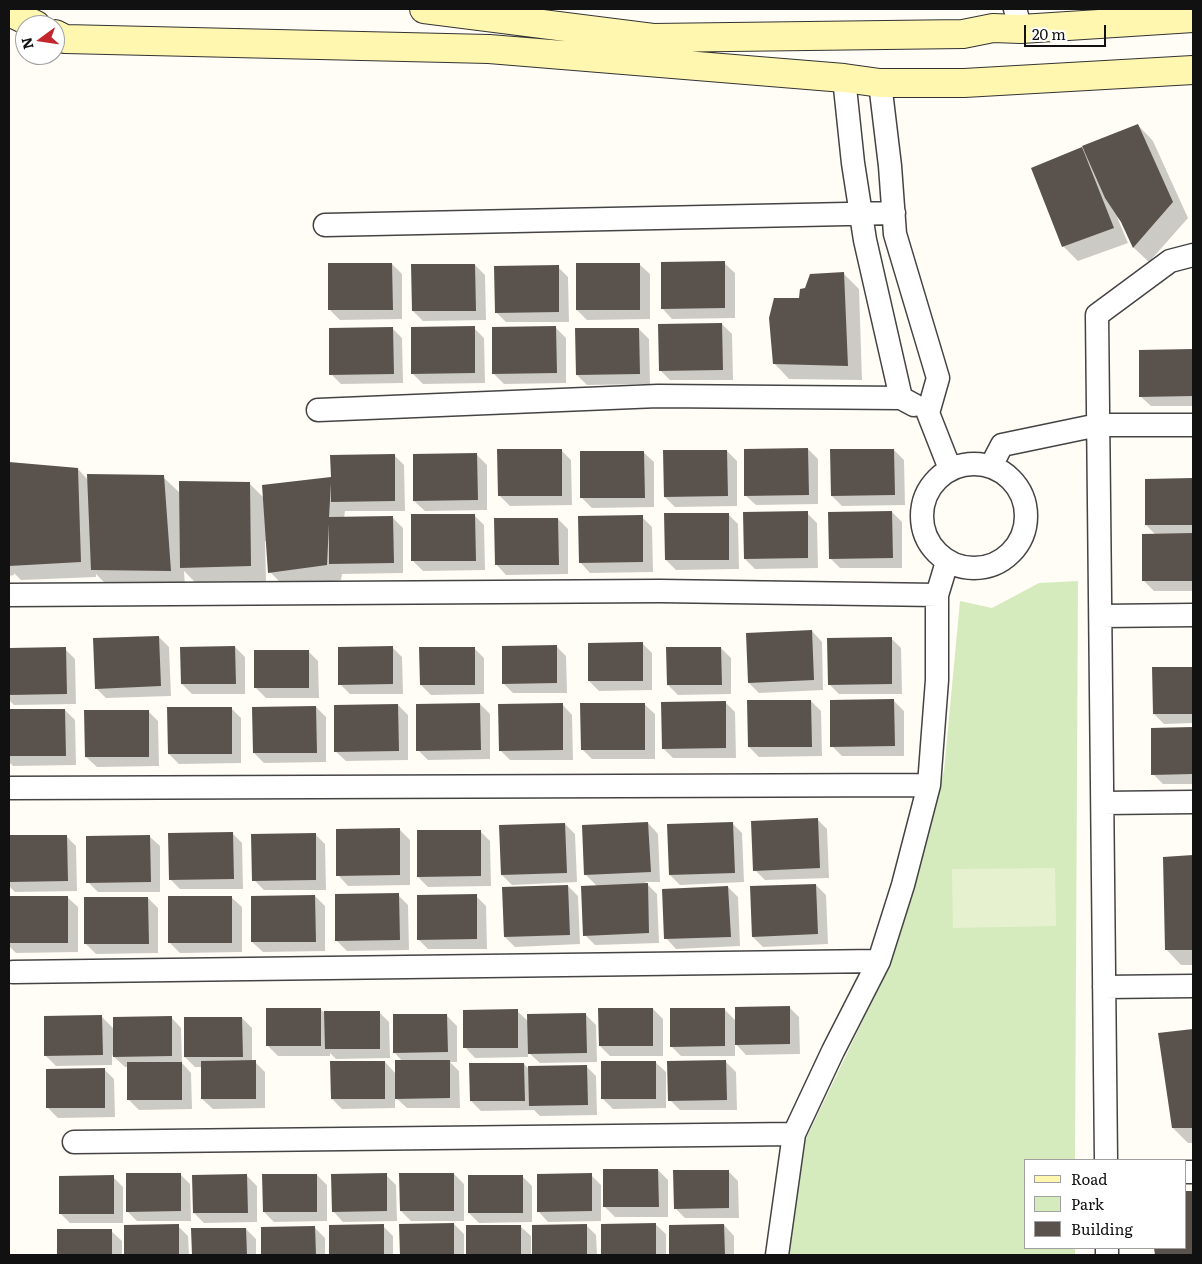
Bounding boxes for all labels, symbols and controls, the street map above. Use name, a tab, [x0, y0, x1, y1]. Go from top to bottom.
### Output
north arrow	[15, 15, 65, 65]
scale bar	[1027, 15, 1110, 47]
text: 20 m	[1032, 22, 1066, 45]
text: N	[15, 35, 38, 52]
legend	[1024, 1159, 1187, 1249]
text: Road	[1071, 1167, 1107, 1190]
text: Park	[1071, 1192, 1104, 1215]
text: Building	[1071, 1217, 1133, 1240]

